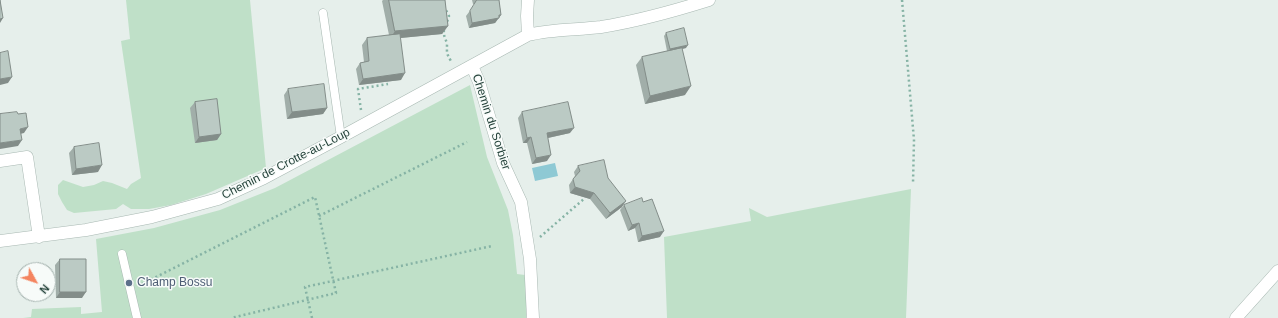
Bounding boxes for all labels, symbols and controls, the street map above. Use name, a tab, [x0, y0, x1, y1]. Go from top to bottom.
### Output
street label: Chemin du Sorbier	[469, 72, 513, 172]
street label: Chemin de Crotte-au-Loup	[219, 125, 353, 203]
north arrow	[16, 262, 56, 302]
place label: Champ Bossu	[137, 276, 212, 290]
marker: Champ Bossu	[124, 278, 134, 288]
text: N	[37, 282, 52, 296]

